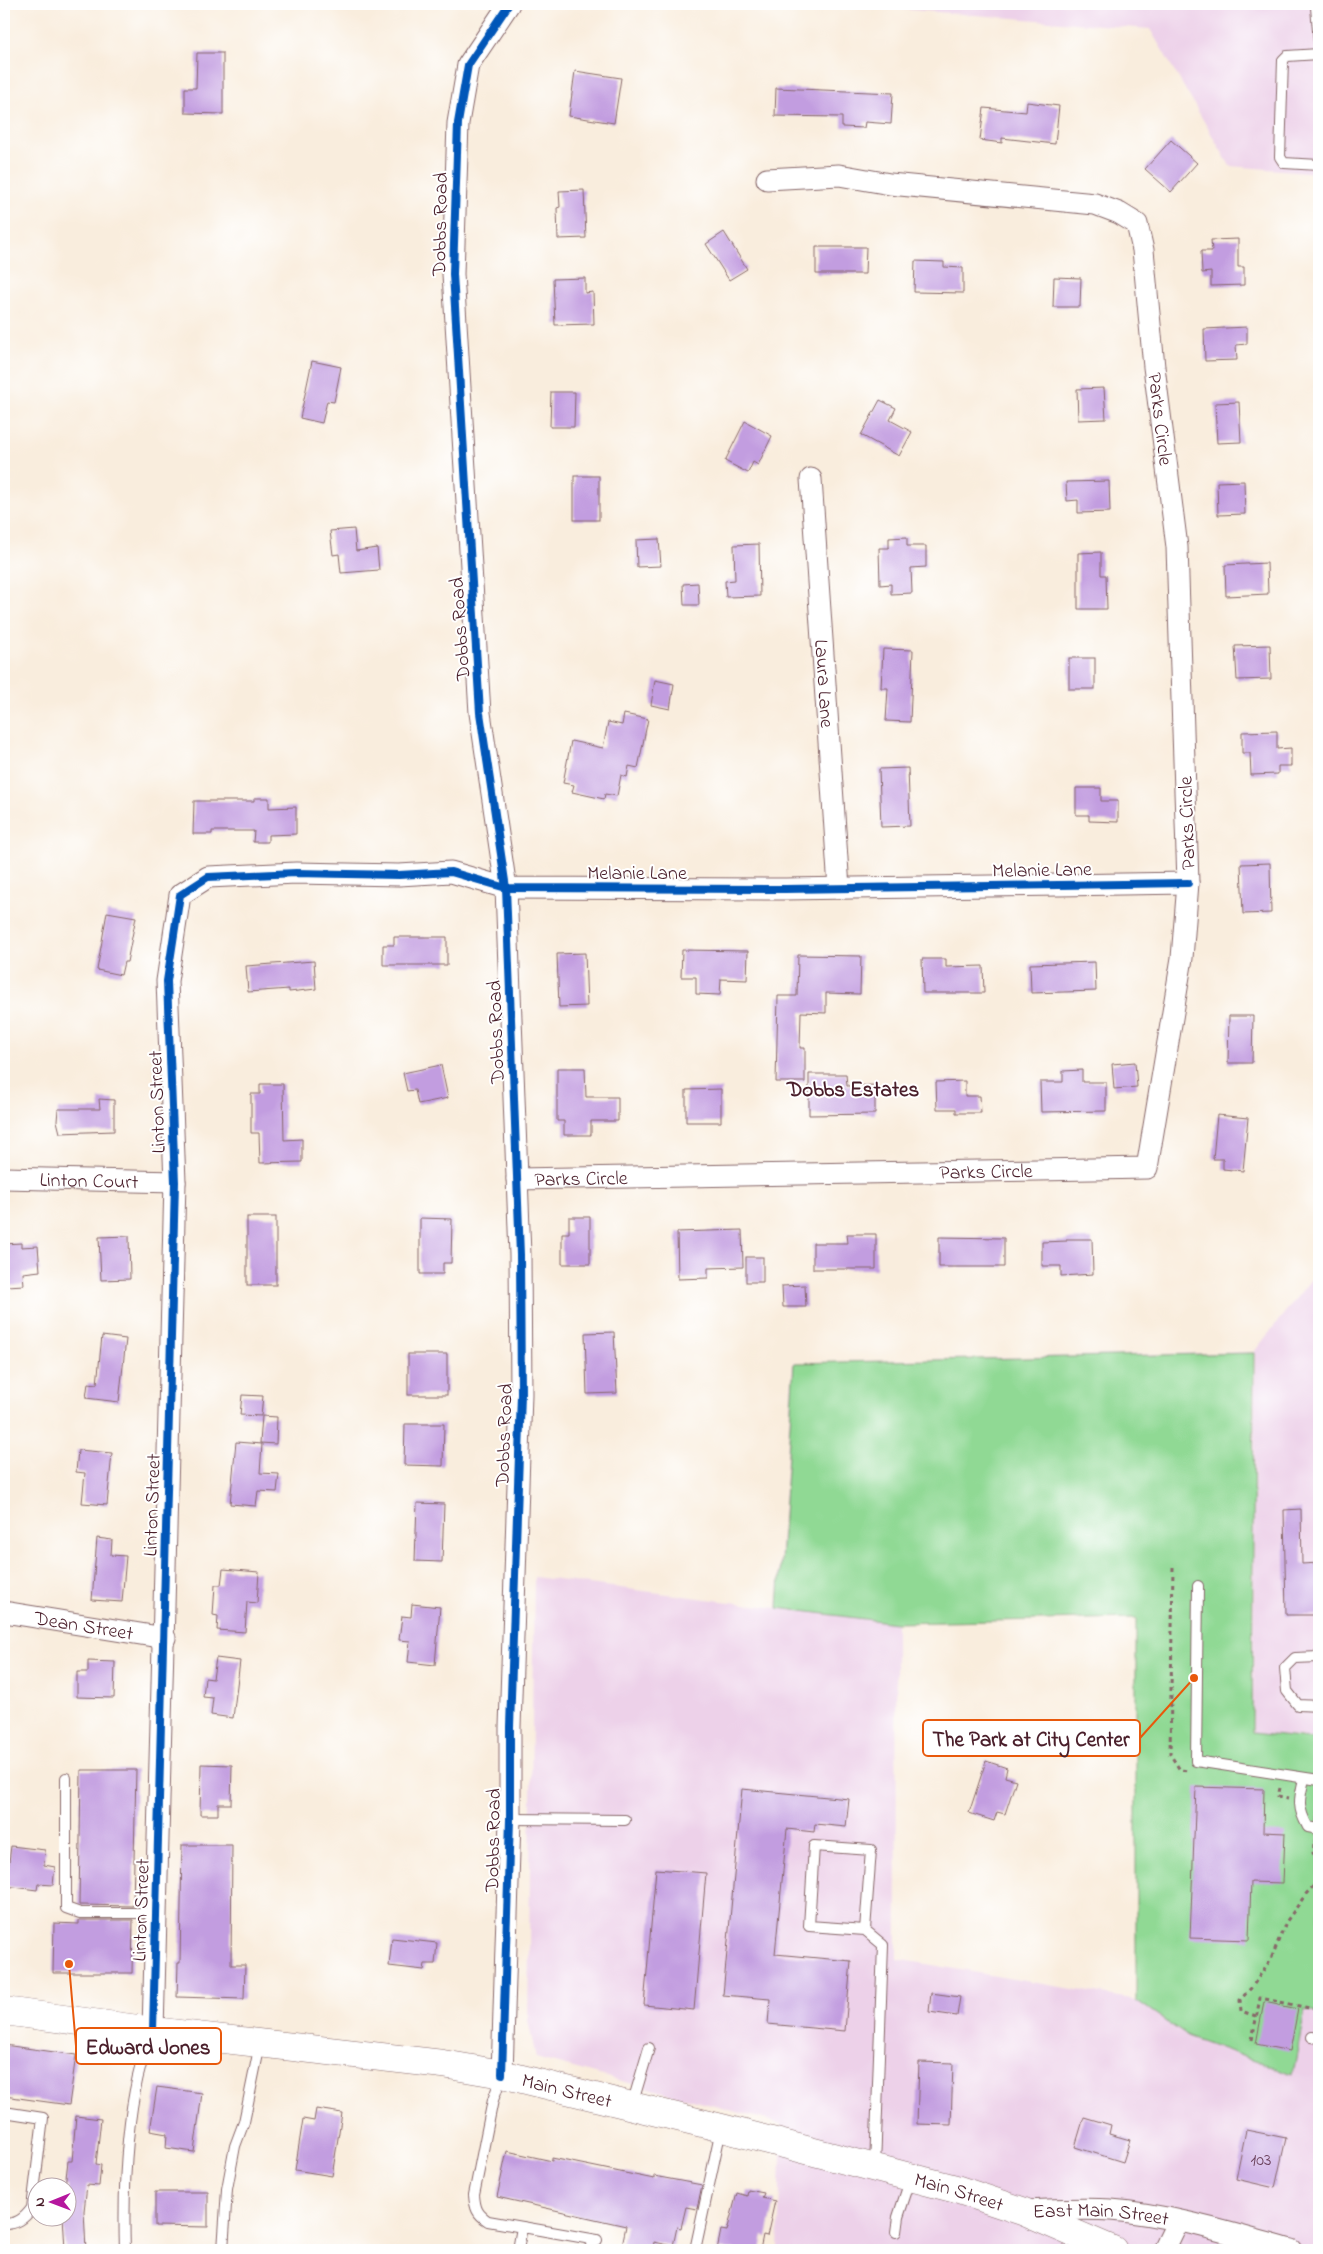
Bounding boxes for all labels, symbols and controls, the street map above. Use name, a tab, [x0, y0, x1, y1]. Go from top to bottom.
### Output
street label: Dobbs Road	[426, 172, 457, 277]
street label: Parks Circle	[1138, 371, 1179, 467]
street label: Dobbs Road	[443, 576, 480, 683]
street label: Laura Lane	[805, 638, 840, 729]
street label: Parks Circle	[1172, 776, 1205, 870]
street label: Melanie Lane	[992, 856, 1092, 887]
street label: Melanie Lane	[587, 860, 687, 889]
street label: Dobbs Road	[481, 980, 514, 1085]
street label: Linton Street	[142, 1050, 175, 1154]
district label: Dobbs Estates	[786, 1076, 919, 1106]
street label: Parks Circle	[939, 1158, 1033, 1189]
street label: Parks Circle	[534, 1165, 628, 1196]
street label: Linton Court	[39, 1167, 139, 1198]
street label: Dobbs Road	[489, 1383, 522, 1488]
street label: Linton Street	[137, 1453, 170, 1557]
street label: Dean Street	[31, 1605, 135, 1650]
callout: The Park at City Center	[923, 1720, 1140, 1756]
text: The Park at City Center	[932, 1726, 1130, 1758]
street label: Dobbs Road	[479, 1788, 510, 1893]
street label: Linton Street	[126, 1858, 159, 1962]
callout: Edward Jones	[76, 2028, 221, 2064]
text: Edward Jones	[86, 2034, 211, 2064]
street label: Main Street	[518, 2067, 615, 2117]
house number: 103	[1251, 2148, 1271, 2174]
street label: Main Street	[911, 2167, 1007, 2221]
north arrow	[28, 2176, 78, 2226]
text: N	[30, 2197, 51, 2207]
street label: East Main Street	[1032, 2197, 1171, 2235]

